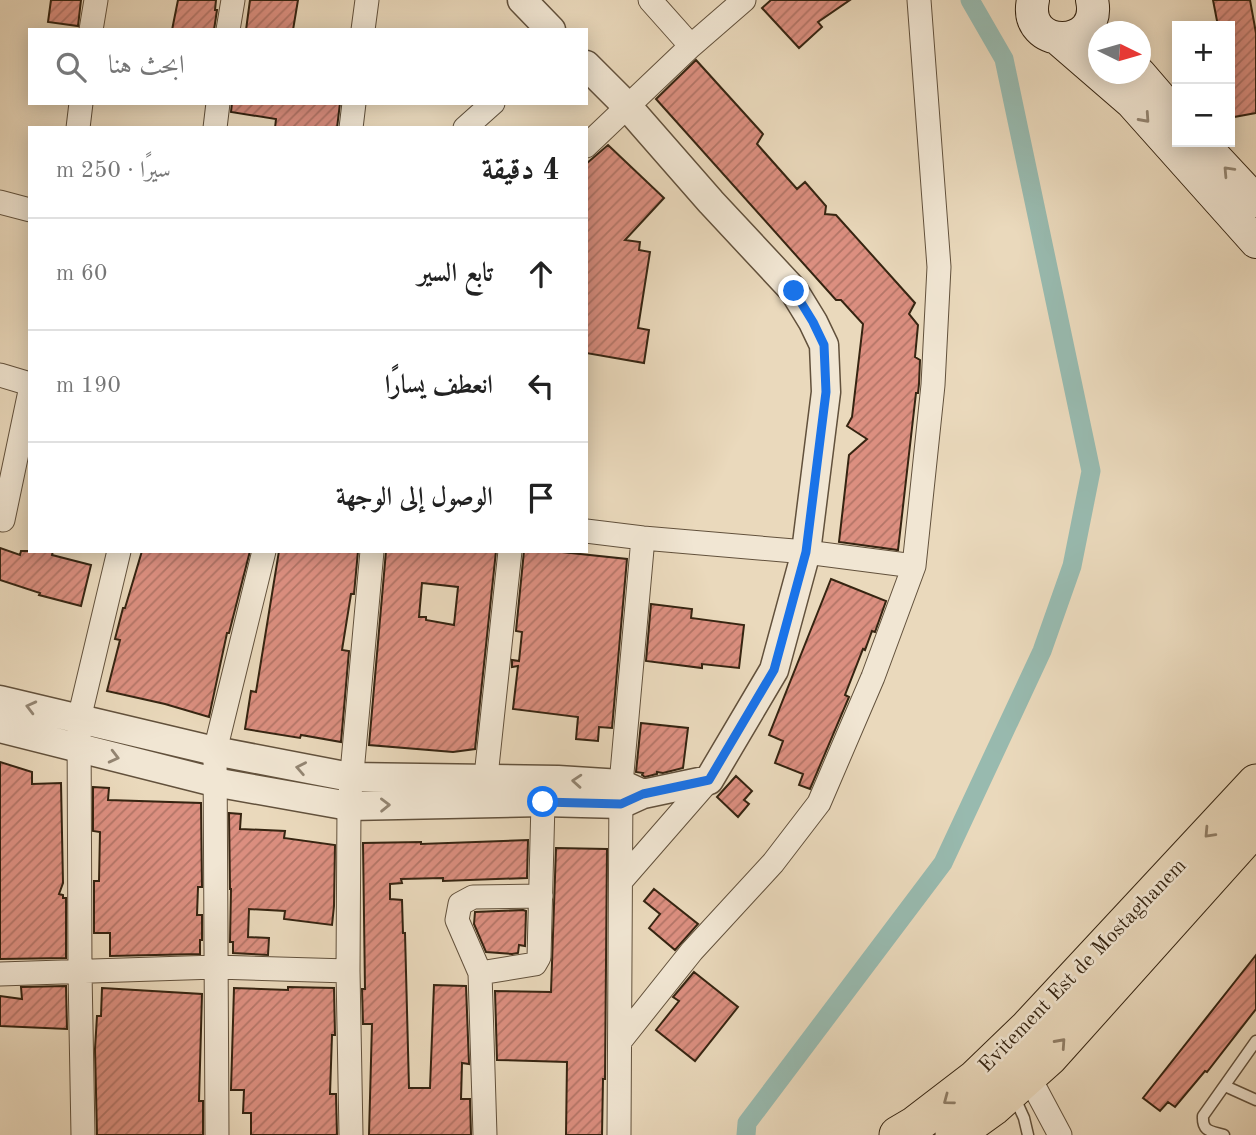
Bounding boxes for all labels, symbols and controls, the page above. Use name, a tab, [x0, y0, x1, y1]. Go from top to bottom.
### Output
north arrow	[1088, 21, 1151, 84]
map controls	[1172, 21, 1235, 147]
button: +	[1172, 21, 1235, 84]
search box	[28, 28, 588, 105]
icon: search	[52, 48, 90, 86]
text: ابحث هنا	[108, 53, 185, 79]
button: −	[1172, 84, 1235, 147]
one-way arrow	[1136, 109, 1149, 122]
text: 4 دقيقة	[482, 156, 560, 186]
text: سيرًا · 250 m	[56, 159, 171, 182]
one-way arrow	[1224, 166, 1237, 179]
icon: ahead	[522, 255, 560, 293]
text: تابع السير	[418, 261, 493, 287]
text: 60 m	[56, 262, 107, 285]
route end	[778, 275, 809, 306]
icon: left	[522, 367, 560, 405]
text: انعطف يسارًا	[385, 373, 493, 399]
text: 190 m	[56, 374, 121, 397]
icon: arrive	[522, 479, 560, 517]
text: الوصول إلى الوجهة	[336, 485, 493, 511]
one-way arrow	[26, 701, 38, 715]
one-way arrow	[107, 749, 119, 763]
one-way arrow	[295, 761, 307, 776]
one-way arrow	[571, 774, 582, 789]
route start	[527, 786, 558, 817]
one-way arrow	[380, 797, 391, 813]
one-way arrow	[1205, 825, 1218, 838]
street label: Evitement Est de Mostaghanem	[975, 855, 1191, 1077]
one-way arrow	[1053, 1038, 1066, 1051]
one-way arrow	[943, 1092, 955, 1104]

